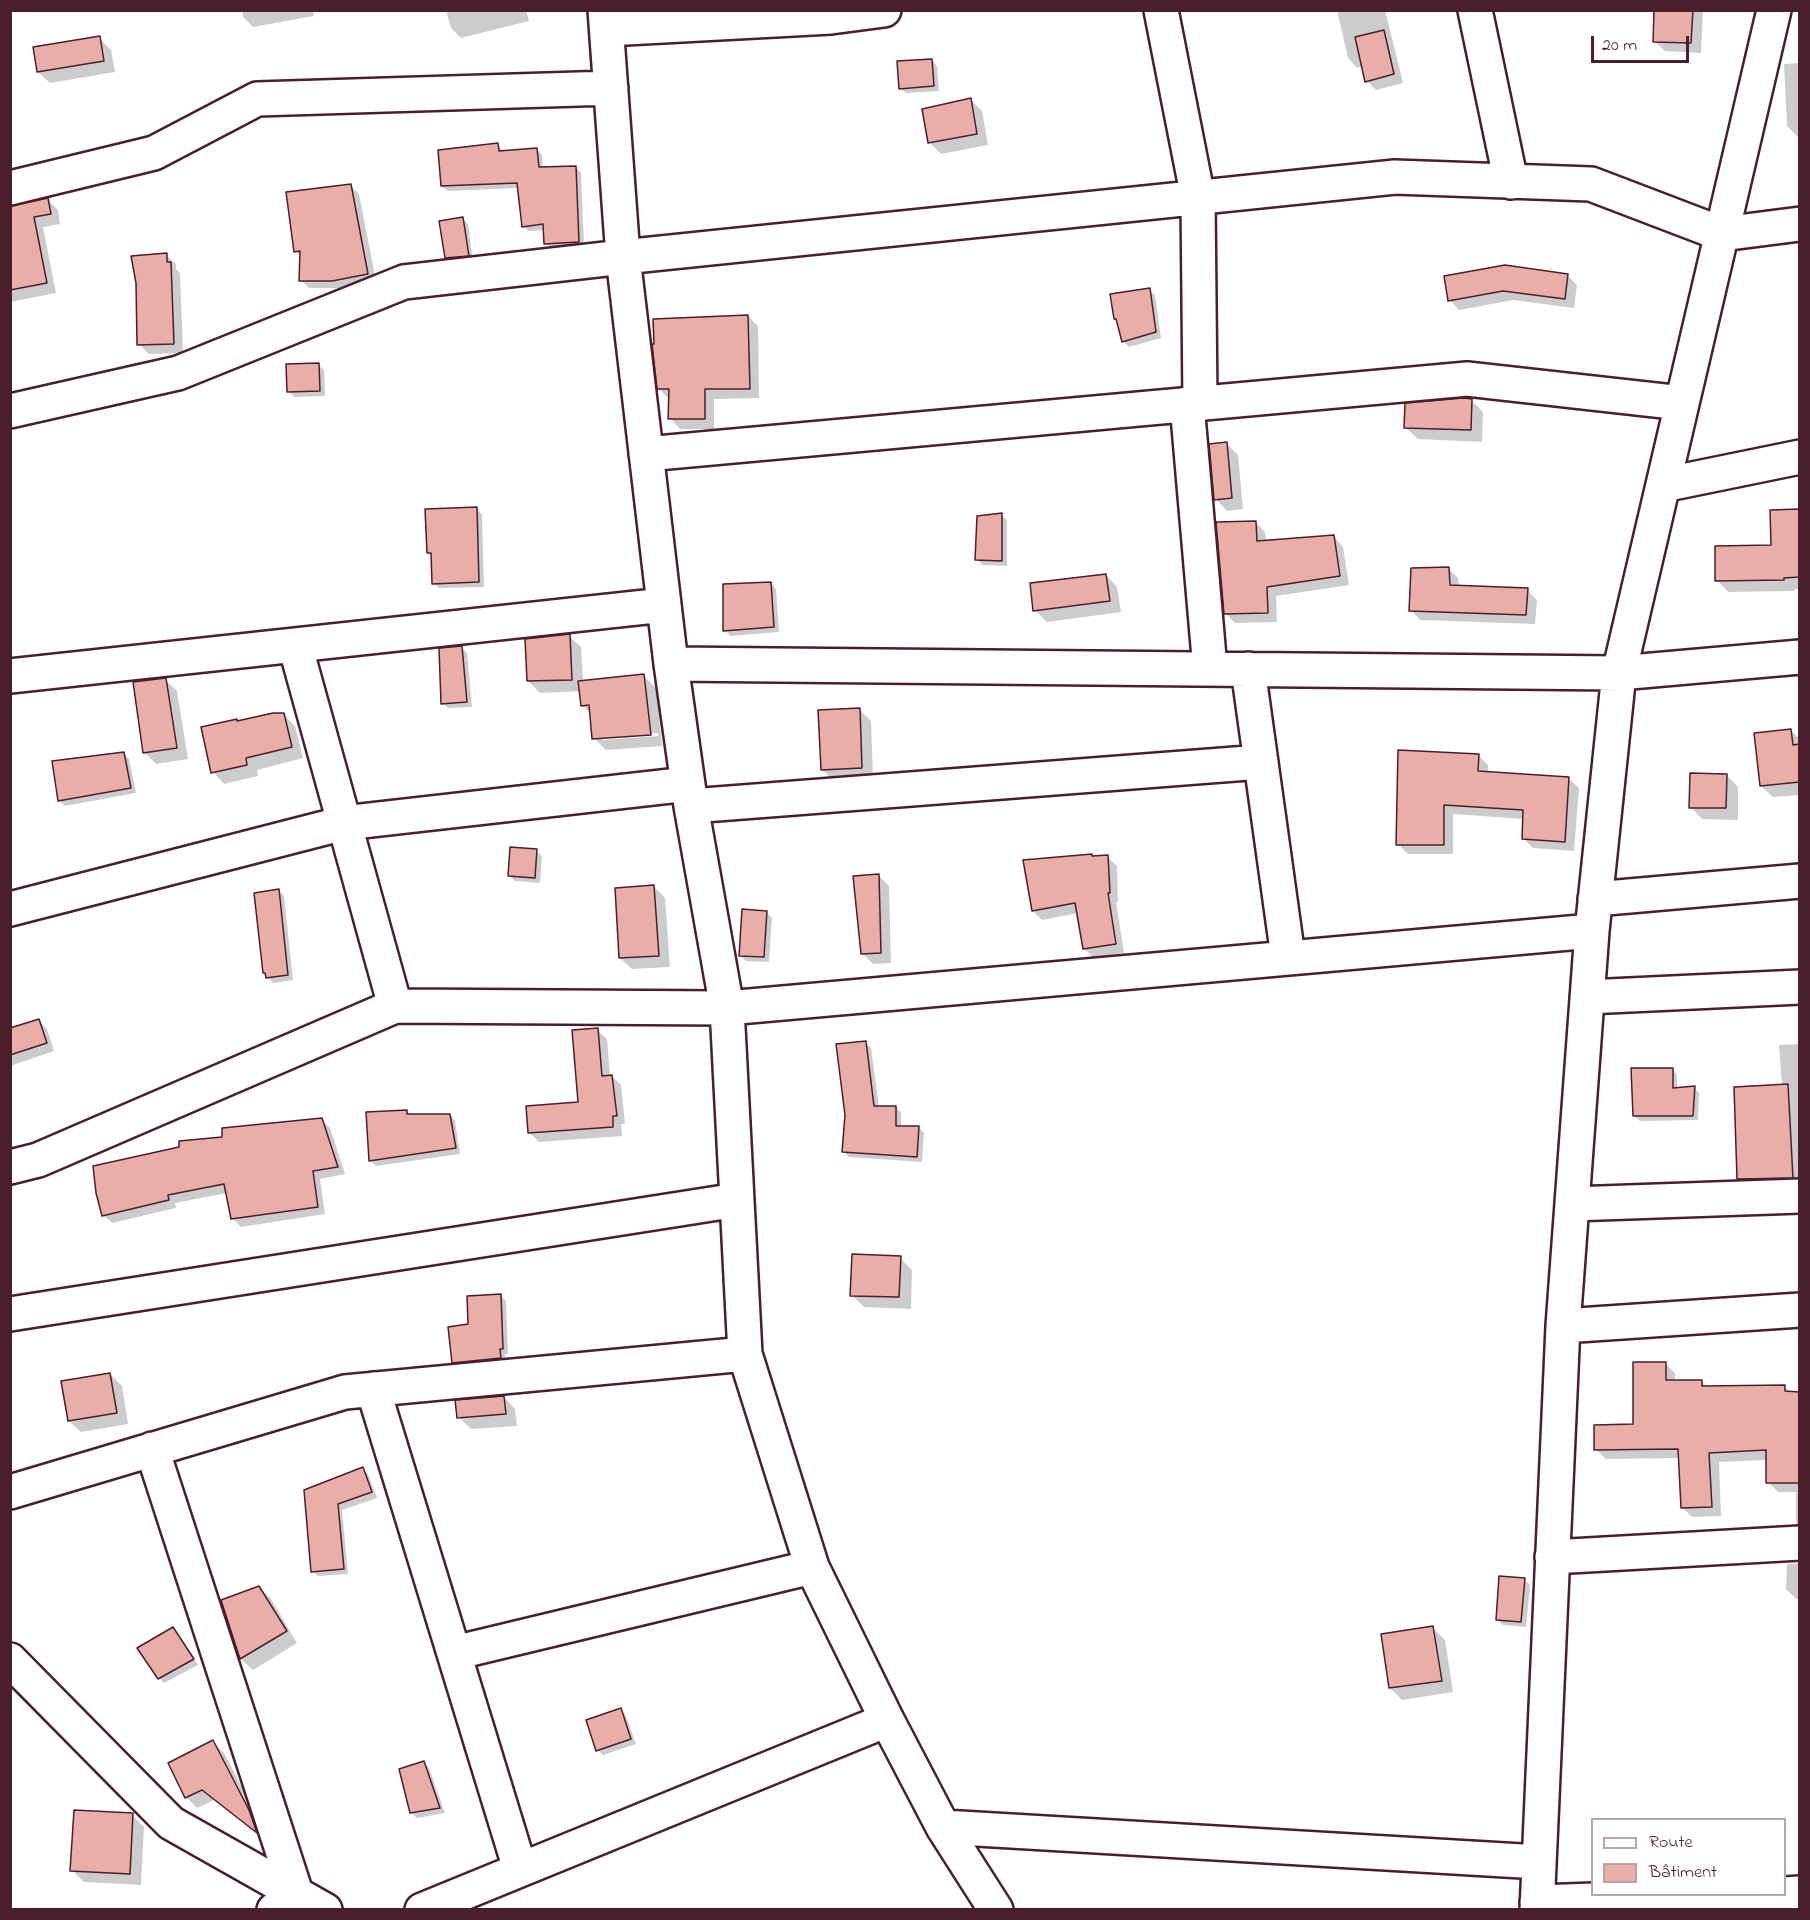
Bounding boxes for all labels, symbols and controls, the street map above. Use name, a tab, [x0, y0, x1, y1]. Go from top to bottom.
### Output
scale bar	[1594, 24, 1692, 62]
text: 20 m	[1602, 33, 1637, 59]
legend	[1591, 1818, 1786, 1896]
text: Route	[1649, 1830, 1693, 1856]
text: Bâtiment	[1649, 1860, 1717, 1886]

